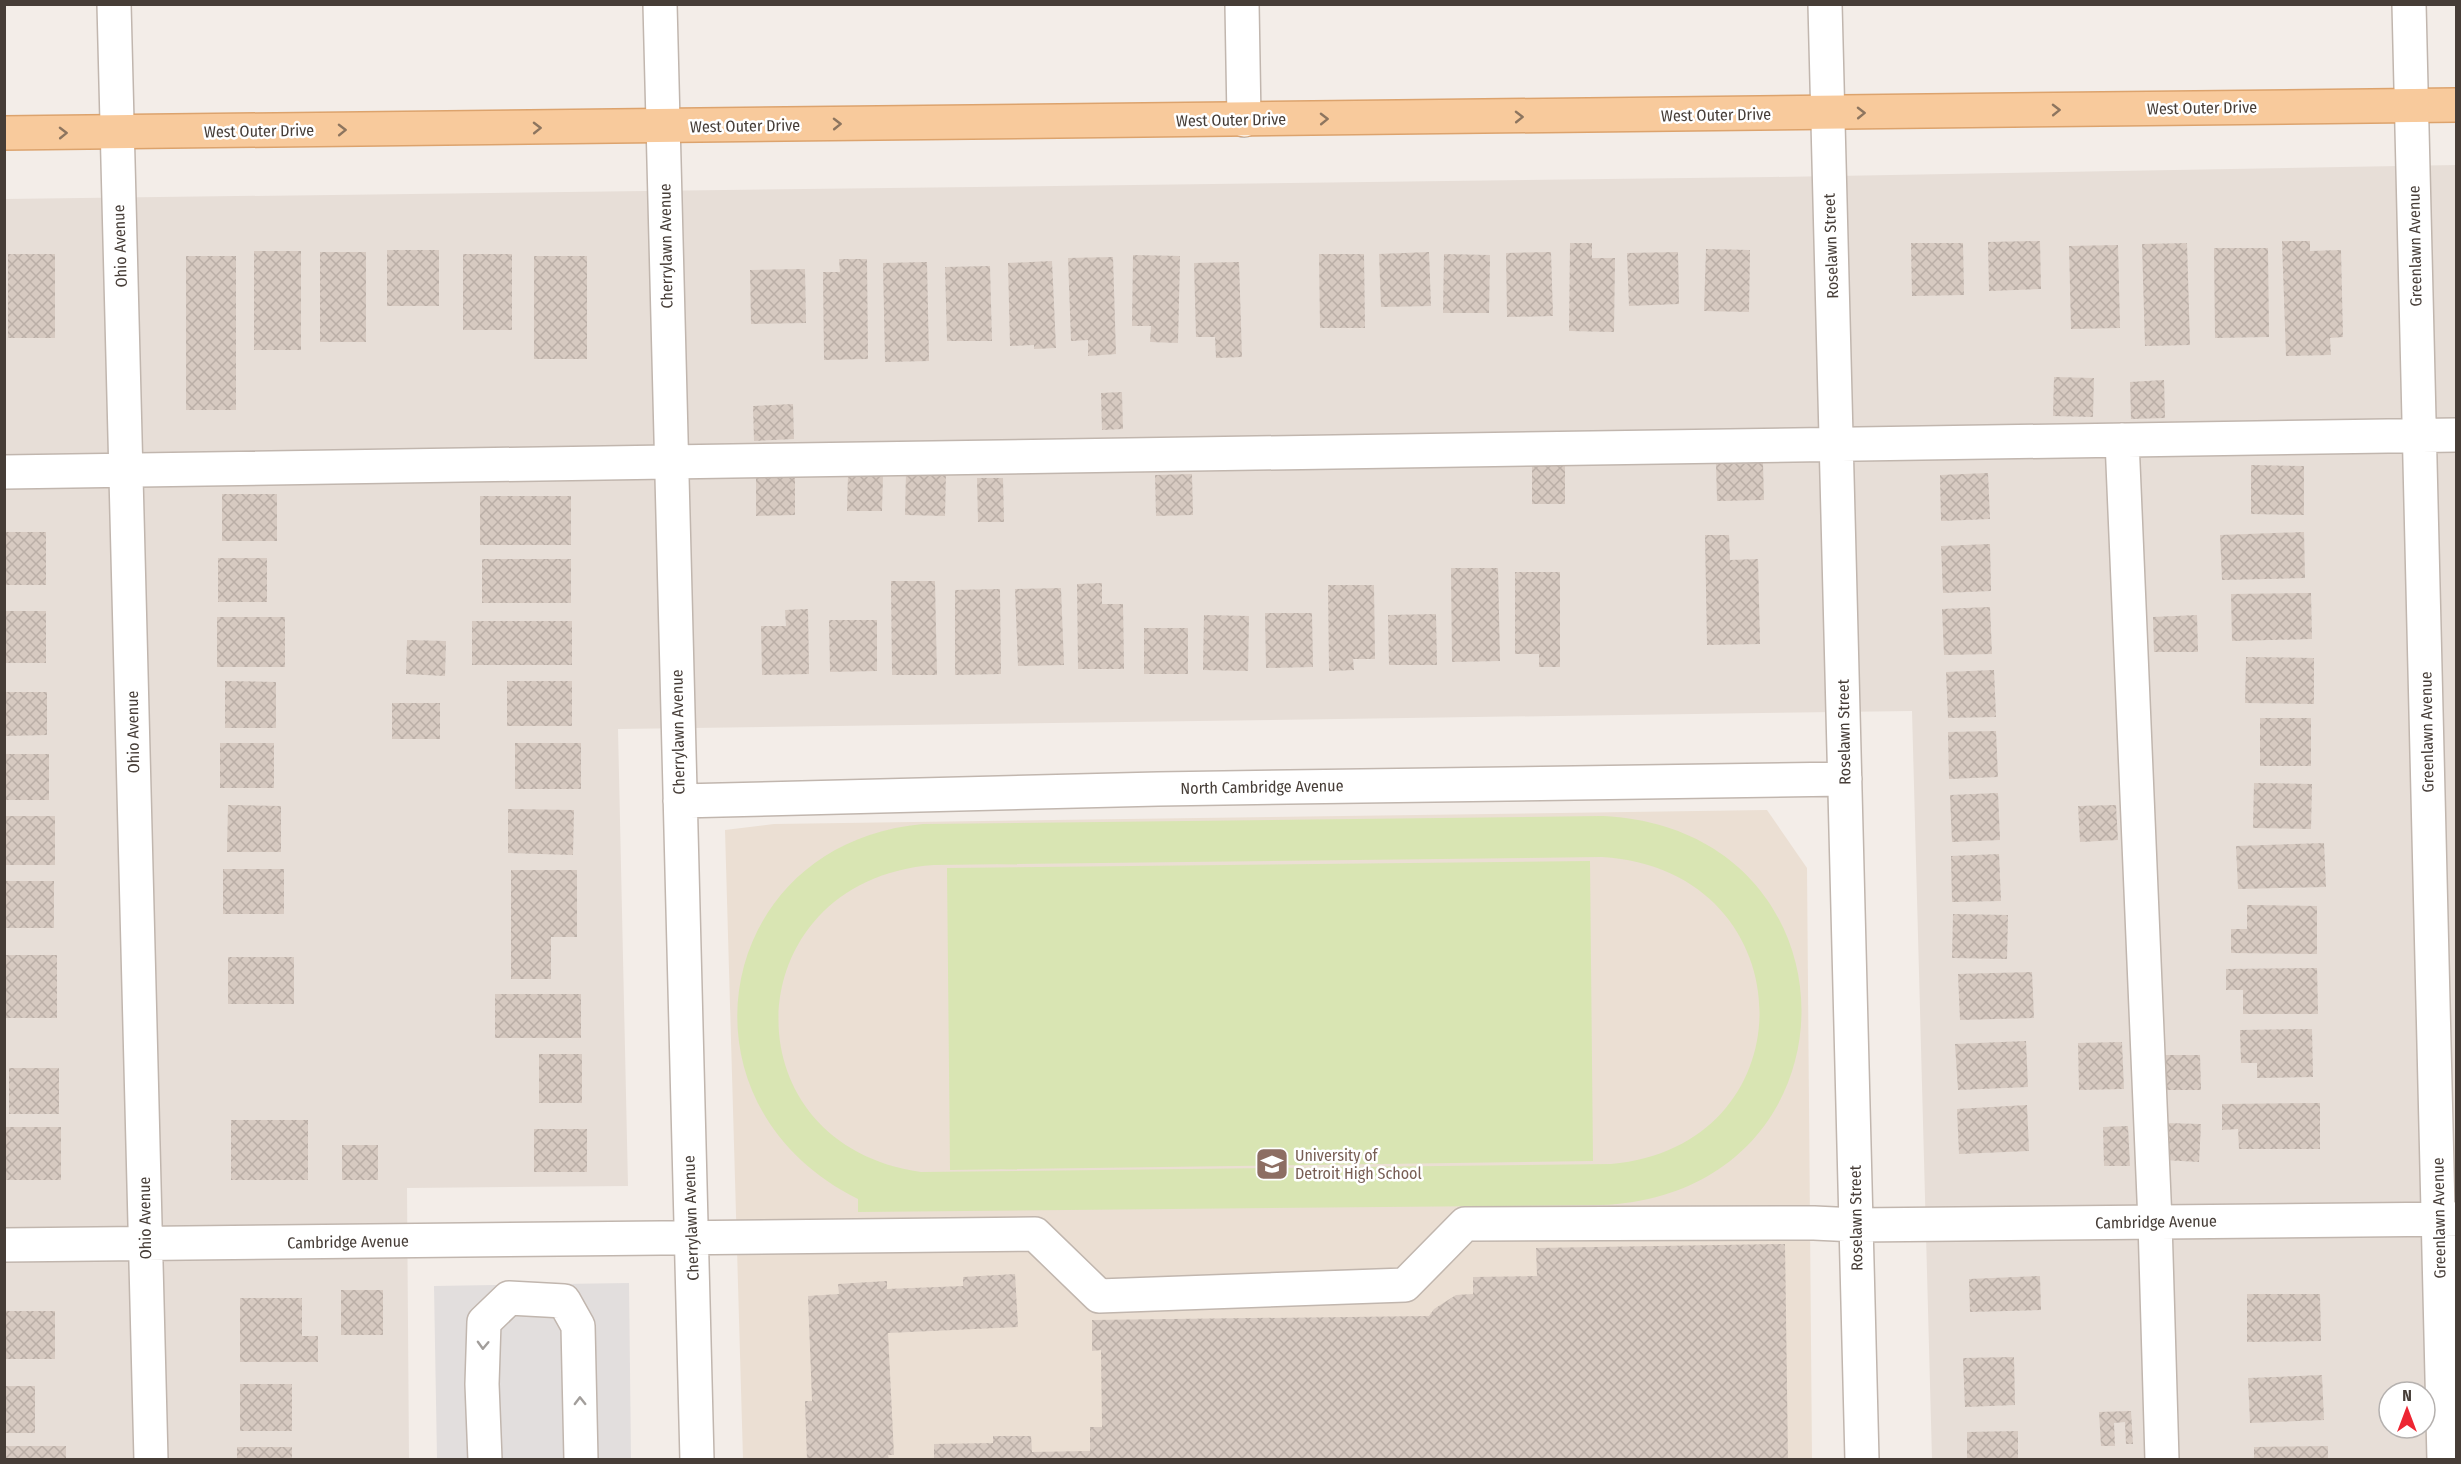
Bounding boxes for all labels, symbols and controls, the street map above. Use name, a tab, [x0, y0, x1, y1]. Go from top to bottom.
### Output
street label: West Outer Drive	[2147, 98, 2257, 118]
one-way arrow	[2051, 104, 2060, 117]
street label: West Outer Drive	[1661, 105, 1771, 125]
one-way arrow	[1856, 107, 1865, 119]
street label: West Outer Drive	[1176, 110, 1286, 130]
one-way arrow	[1514, 111, 1523, 123]
one-way arrow	[1319, 113, 1328, 125]
street label: West Outer Drive	[690, 116, 800, 136]
one-way arrow	[832, 118, 841, 131]
street label: West Outer Drive	[204, 121, 314, 141]
one-way arrow	[532, 122, 541, 134]
one-way arrow	[337, 124, 346, 136]
one-way arrow	[58, 127, 67, 139]
street label: Cherrylawn Avenue	[655, 183, 677, 309]
street label: Greenlawn Avenue	[2404, 185, 2426, 307]
street label: Roselawn Street	[1820, 192, 1842, 299]
street label: Ohio Avenue	[109, 204, 131, 288]
street label: Cherrylawn Avenue	[667, 669, 689, 795]
street label: Greenlawn Avenue	[2416, 671, 2438, 793]
street label: Roselawn Street	[1834, 678, 1854, 785]
street label: Ohio Avenue	[123, 690, 143, 774]
street label: North Cambridge Avenue	[1180, 776, 1344, 798]
school or university icon: University of Detroit High School	[1254, 1146, 1290, 1182]
place label: University of Detroit High School	[1295, 1146, 1422, 1183]
street label: Cherrylawn Avenue	[679, 1155, 703, 1281]
street label: Greenlawn Avenue	[2428, 1157, 2450, 1279]
street label: Roselawn Street	[1846, 1164, 1866, 1271]
street label: Ohio Avenue	[135, 1176, 155, 1260]
street label: Cambridge Avenue	[2095, 1211, 2217, 1233]
street label: Cambridge Avenue	[287, 1231, 409, 1253]
one-way arrow	[477, 1340, 489, 1349]
north arrow	[2377, 1380, 2437, 1440]
text: N	[2402, 1386, 2412, 1405]
one-way arrow	[574, 1397, 586, 1406]

